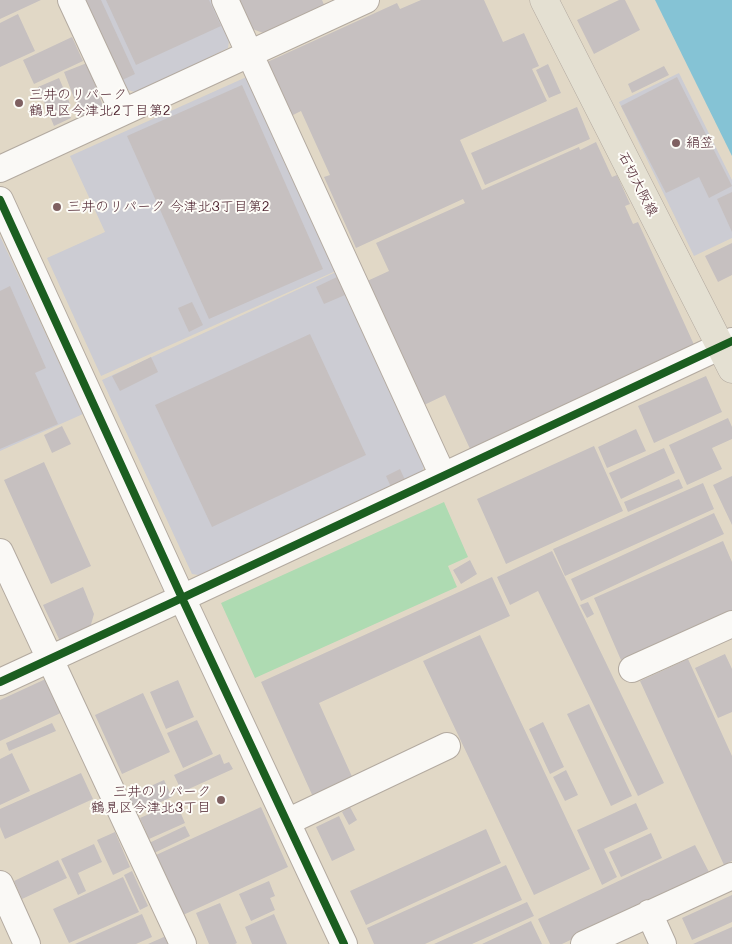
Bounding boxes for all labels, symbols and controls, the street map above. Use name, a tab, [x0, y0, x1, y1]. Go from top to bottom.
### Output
place label: 三井のリパーク 鶴見区今津北2丁目第2	[29, 87, 171, 120]
marker: 三井のリパーク 鶴見区今津北2丁目第2	[13, 97, 25, 109]
place label: 絹笠	[686, 135, 714, 151]
marker: 絹笠	[670, 137, 682, 149]
street label: 石切大阪線	[615, 149, 661, 219]
place label: 三井のリパーク 今津北3丁目第2	[67, 199, 269, 215]
marker: 三井のリパーク 今津北3丁目第2	[51, 201, 63, 213]
place label: 三井のリパーク 鶴見区今津北3丁目	[91, 784, 211, 816]
marker: 三井のリパーク 鶴見区今津北3丁目	[215, 794, 227, 806]

